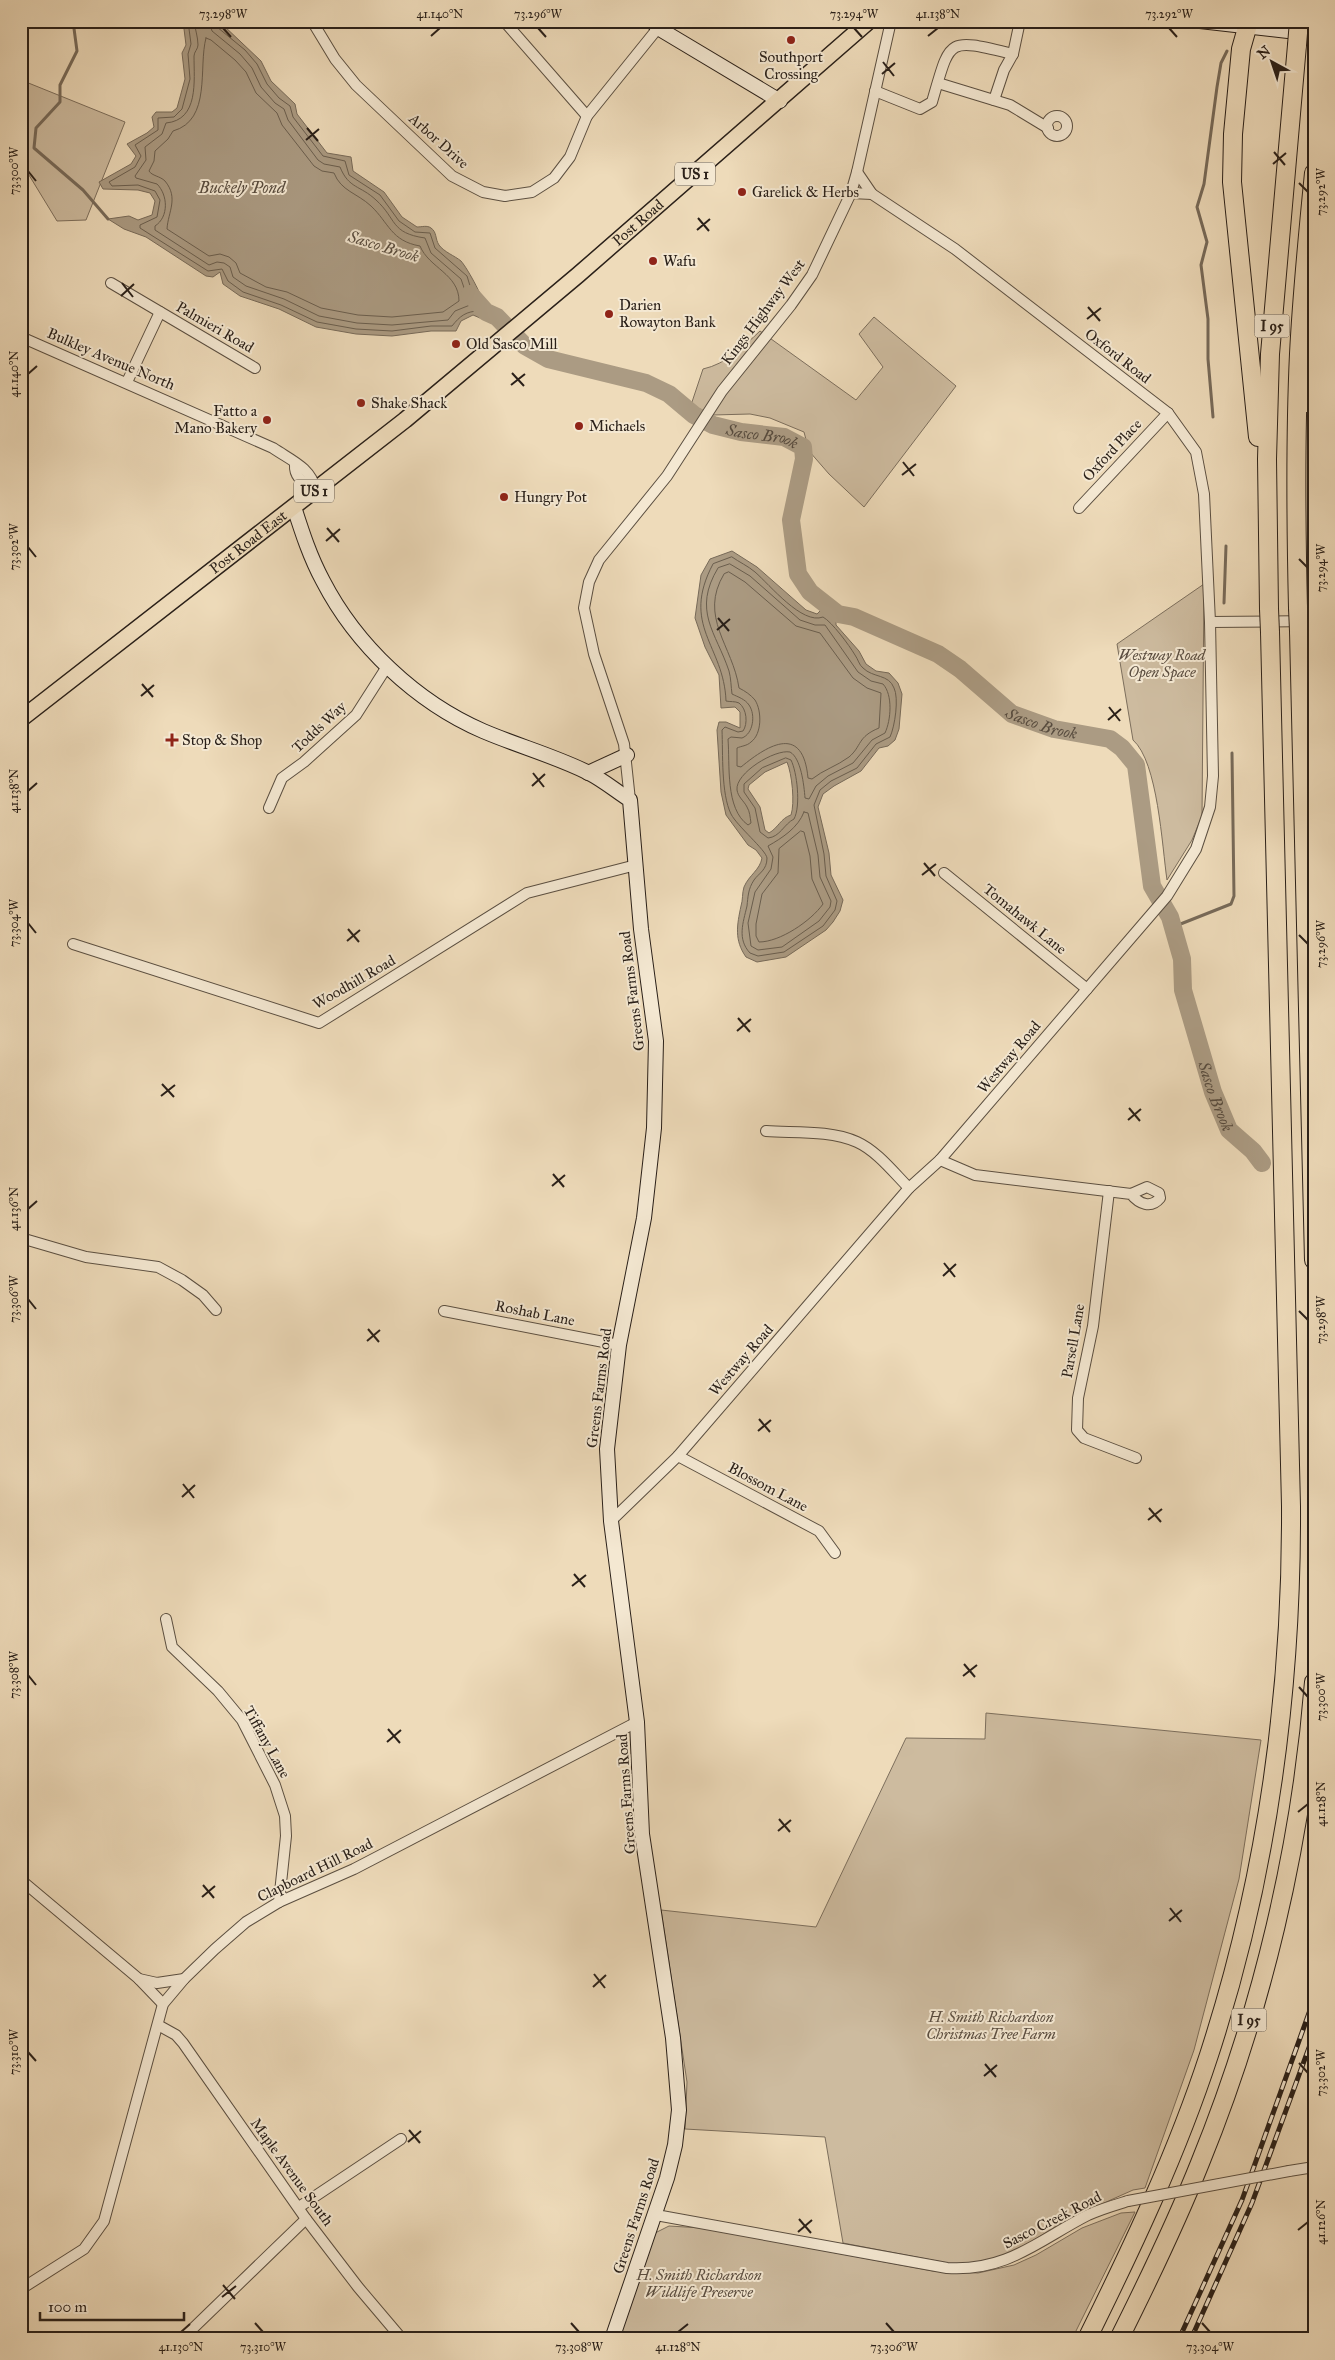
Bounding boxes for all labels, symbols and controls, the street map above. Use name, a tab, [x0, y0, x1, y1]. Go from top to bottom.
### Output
text: 73.298°W	[199, 7, 248, 21]
text: 41.140°N	[417, 7, 463, 21]
text: 73.296°W	[514, 7, 563, 21]
text: 73.294°W	[830, 7, 879, 21]
text: 41.138°N	[916, 7, 960, 21]
text: 73.292°W	[1145, 7, 1193, 21]
marker: Southport Crossing	[785, 34, 797, 46]
north arrow	[1248, 38, 1298, 88]
text: N	[1254, 42, 1274, 63]
place label: Southport Crossing	[759, 48, 824, 83]
street label: Arbor Drive	[405, 109, 473, 173]
text: 73.300°W	[7, 146, 21, 195]
road number: US 1	[675, 162, 715, 185]
text: 73.292°W	[1314, 168, 1328, 216]
water label: Buckely Pond	[198, 178, 287, 197]
place label: Garelick & Herbs	[752, 183, 859, 201]
marker: Garelick & Herbs	[736, 186, 748, 198]
street label: Post Road	[609, 195, 668, 250]
water label: Sasco Brook	[345, 226, 422, 266]
place label: Wafu	[663, 252, 696, 270]
marker: Wafu	[647, 255, 659, 267]
street label: Kings Highway West	[717, 255, 809, 368]
place label: Darien Rowayton Bank	[619, 296, 716, 331]
street label: Palmieri Road	[173, 298, 257, 357]
marker: Darien Rowayton Bank	[603, 308, 615, 320]
road number: I 95	[1254, 314, 1290, 338]
street label: Bulkley Avenue North	[44, 324, 178, 394]
street label: Oxford Road	[1081, 325, 1155, 388]
place label: Old Sasco Mill	[466, 335, 559, 353]
marker: Old Sasco Mill	[450, 338, 462, 350]
text: 41.140°N	[7, 351, 21, 397]
place label: Shake Shack	[371, 394, 447, 412]
marker: Shake Shack	[355, 397, 367, 409]
place label: Fatto a Mano Bakery	[174, 402, 258, 437]
marker: Fatto a Mano Bakery	[261, 414, 273, 426]
street label: Oxford Place	[1079, 415, 1145, 485]
place label: Michaels	[589, 417, 645, 435]
water label: Sasco Brook	[723, 419, 801, 453]
marker: Michaels	[573, 420, 585, 432]
road number: US 1	[294, 480, 334, 502]
place label: Hungry Pot	[514, 488, 588, 506]
marker: Hungry Pot	[498, 491, 510, 503]
street label: Post Road East	[206, 506, 291, 578]
text: 73.302°W	[7, 523, 21, 571]
text: 73.294°W	[1314, 543, 1328, 592]
park label: Westway Road Open Space	[1119, 646, 1207, 682]
street label: Todds Way	[288, 697, 350, 756]
water label: Sasco Brook	[1001, 703, 1079, 743]
place label: Stop & Shop	[182, 731, 262, 749]
marker: Stop & Shop	[166, 734, 178, 746]
text: 41.138°N	[7, 769, 21, 813]
street label: Tomahawk Lane	[980, 880, 1070, 958]
text: 73.304°W	[7, 898, 21, 947]
text: 73.296°W	[1314, 919, 1328, 968]
street label: Greens Farms Road	[616, 930, 648, 1052]
street label: Woodhill Road	[310, 951, 399, 1013]
street label: Westway Road	[974, 1017, 1045, 1097]
water label: Sasco Brook	[1194, 1058, 1237, 1134]
text: 41.136°N	[7, 1187, 21, 1231]
text: 73.306°W	[7, 1275, 21, 1323]
text: 73.298°W	[1314, 1295, 1328, 1344]
street label: Roshab Lane	[494, 1296, 576, 1330]
street label: Parsell Lane	[1058, 1302, 1088, 1380]
street label: Westway Road	[705, 1320, 777, 1399]
street label: Greens Farms Road	[583, 1327, 615, 1449]
street label: Blossom Lane	[725, 1458, 811, 1516]
text: 73.308°W	[7, 1651, 21, 1699]
text: 73.300°W	[1314, 1672, 1328, 1721]
street label: Tiffany Lane	[240, 1703, 294, 1781]
street label: Greens Farms Road	[613, 1733, 639, 1855]
text: 41.128°N	[1314, 1781, 1328, 1827]
street label: Clapboard Hill Road	[254, 1834, 376, 1906]
park label: H. Smith Richardson Christmas Tree Farm	[926, 2008, 1056, 2043]
road number: I 95	[1232, 2008, 1266, 2032]
text: 73.310°W	[7, 2028, 21, 2075]
text: 73.302°W	[1314, 2049, 1328, 2097]
street label: Maple Avenue South	[247, 2115, 338, 2230]
street label: Greens Farms Road	[609, 2155, 663, 2276]
street label: Sasco Creek Road	[1000, 2187, 1105, 2253]
text: 41.126°N	[1314, 2199, 1328, 2245]
park label: H. Smith Richardson Wildlife Preserve	[635, 2266, 762, 2301]
scale bar	[40, 2290, 184, 2322]
text: 100 m	[48, 2298, 88, 2316]
text: 41.130°N	[159, 2340, 203, 2354]
text: 73.310°W	[240, 2340, 287, 2354]
text: 73.308°W	[555, 2340, 603, 2354]
text: 41.128°N	[655, 2340, 701, 2354]
text: 73.306°W	[870, 2340, 918, 2354]
text: 73.304°W	[1186, 2340, 1235, 2354]

